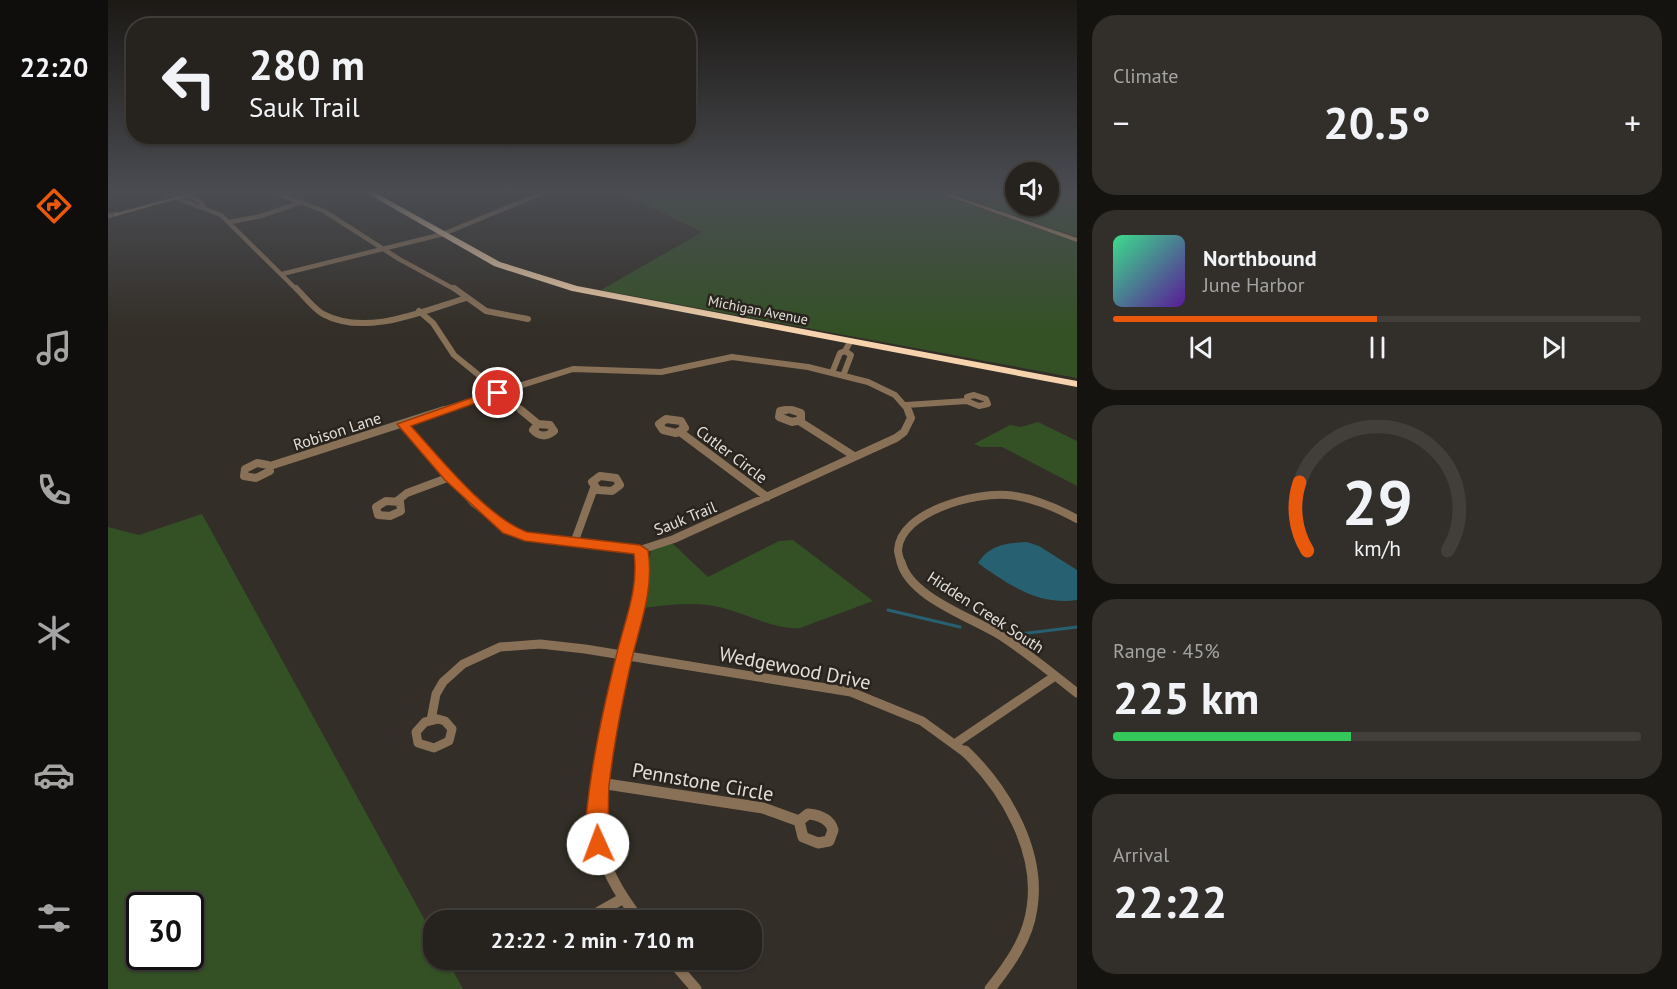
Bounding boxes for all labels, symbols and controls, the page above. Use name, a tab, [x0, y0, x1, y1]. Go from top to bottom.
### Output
text: 280 m	[249, 37, 365, 92]
icon: left	[150, 42, 228, 120]
text: 22:20	[20, 50, 88, 84]
text: Climate	[1113, 63, 1179, 89]
text: Sauk Trail	[249, 90, 360, 124]
text: 20.5°	[1323, 93, 1431, 151]
text: −	[1113, 101, 1130, 144]
text: +	[1624, 101, 1641, 144]
map controls	[1005, 162, 1059, 216]
button: sound	[1005, 162, 1059, 216]
icon: directions	[33, 185, 75, 227]
text: Northbound	[1203, 244, 1317, 272]
text: June Harbor	[1203, 272, 1305, 298]
street label: Michigan Avenue	[706, 291, 810, 329]
icon: music	[33, 327, 75, 369]
icon: previous	[1185, 331, 1218, 364]
icon: pause	[1361, 331, 1394, 364]
icon: next	[1537, 331, 1570, 364]
pin	[472, 367, 523, 418]
icon: arrive	[481, 376, 514, 409]
street label: Robison Lane	[290, 407, 384, 455]
street label: Cutler Circle	[692, 421, 772, 487]
text: 29	[1342, 462, 1412, 543]
icon: phone	[33, 469, 75, 511]
street label: Sauk Trail	[651, 496, 719, 540]
text: km/h	[1353, 535, 1400, 563]
street label: Hidden Creek South	[924, 567, 1048, 657]
icon: climate	[33, 612, 75, 654]
text: Range · 45%	[1113, 638, 1220, 664]
street label: Wedgewood Drive	[717, 641, 873, 695]
text: 225 km	[1113, 668, 1259, 726]
icon: car	[33, 754, 75, 796]
street label: Pennstone Circle	[630, 757, 776, 807]
position arrow	[566, 812, 630, 876]
text: Arrival	[1113, 842, 1169, 868]
text: 22:22	[1113, 872, 1227, 930]
speed limit sign: 30	[126, 892, 204, 970]
icon: filters	[33, 897, 75, 939]
text: 22:22 · 2 min · 710 m	[491, 926, 694, 954]

